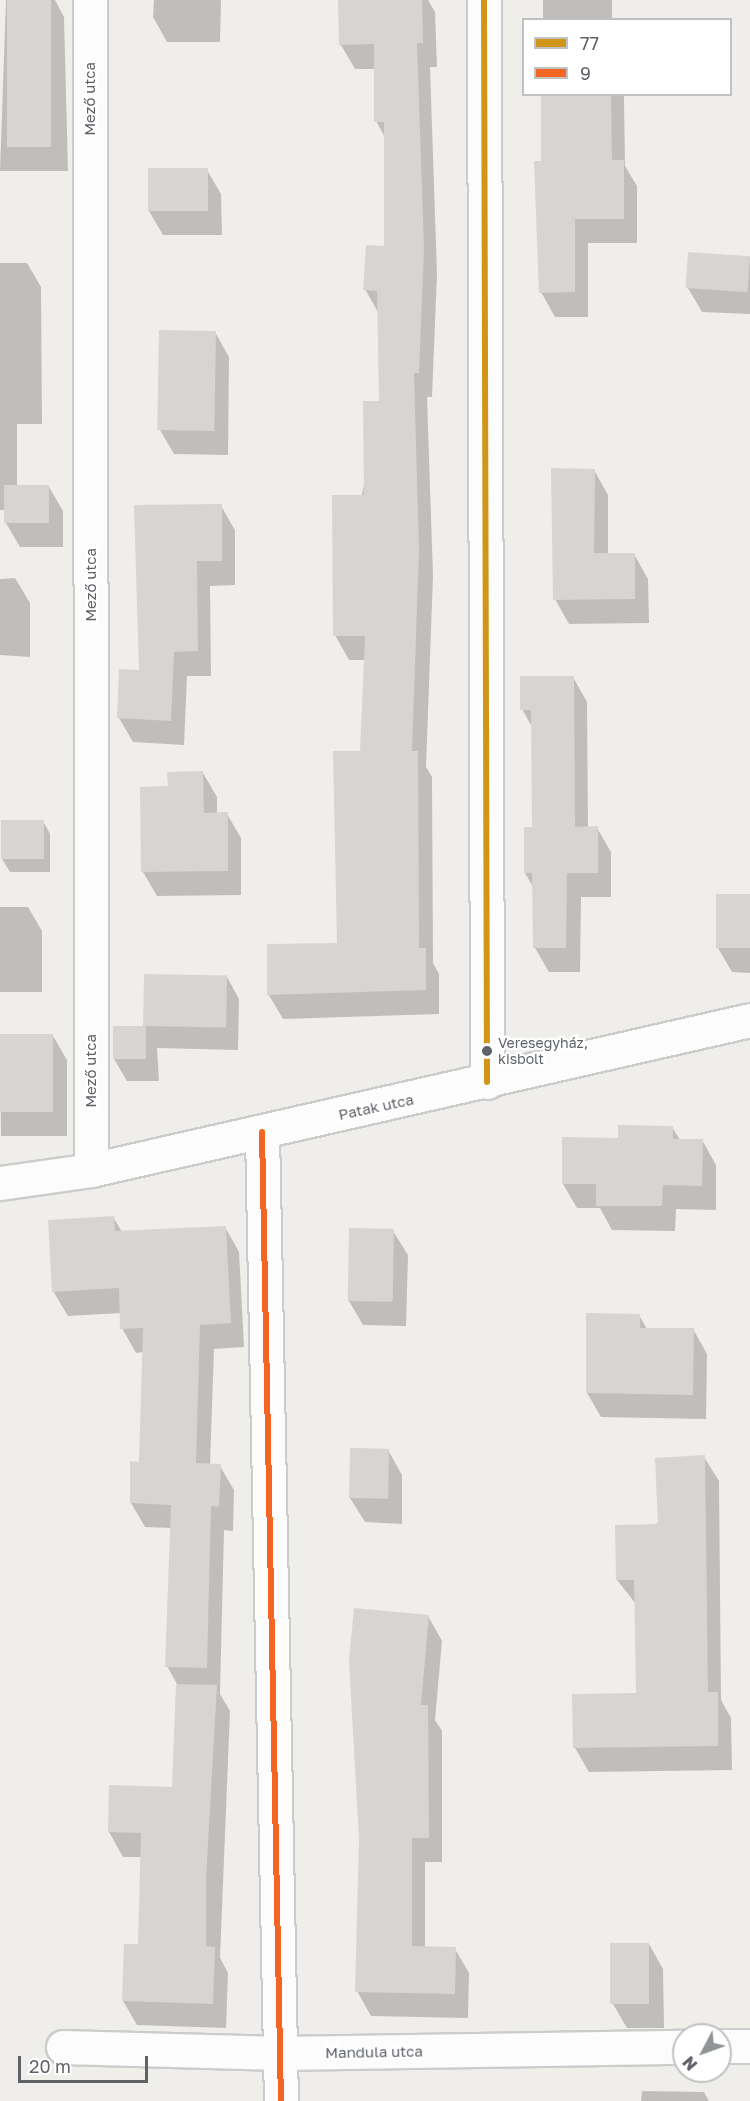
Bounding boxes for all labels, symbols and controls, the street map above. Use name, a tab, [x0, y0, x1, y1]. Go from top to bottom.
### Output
legend	[522, 18, 732, 96]
text: 77	[580, 32, 599, 54]
street label: Mező utca	[81, 62, 99, 136]
text: 9	[580, 62, 591, 84]
street label: Mező utca	[82, 548, 100, 622]
street label: Mező utca	[82, 1034, 100, 1108]
place label: Veresegyház, kisbolt	[498, 1035, 588, 1068]
marker: Veresegyház, kisbolt	[481, 1045, 493, 1057]
street label: Patak utca	[337, 1090, 415, 1124]
north arrow	[672, 2023, 732, 2083]
street label: Mandula utca	[325, 2042, 423, 2062]
scale bar	[21, 2044, 152, 2082]
text: N	[678, 2052, 701, 2075]
text: 20 m	[29, 2055, 71, 2077]

